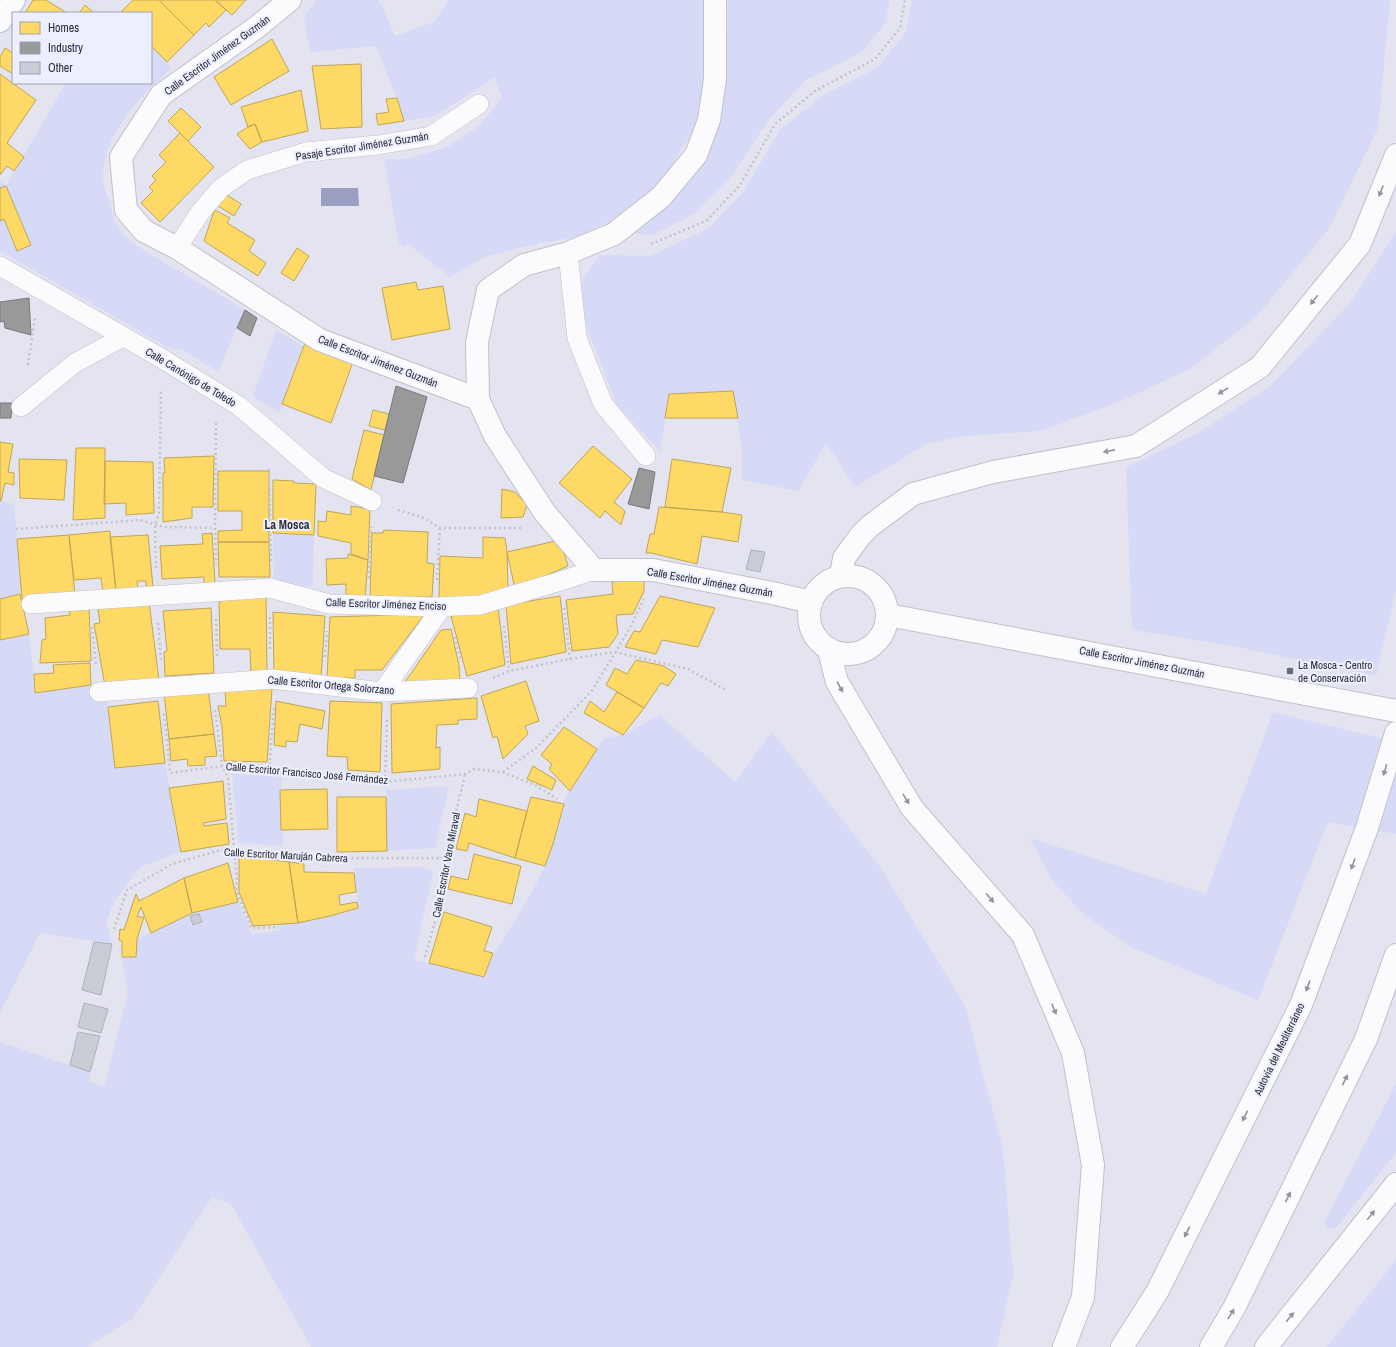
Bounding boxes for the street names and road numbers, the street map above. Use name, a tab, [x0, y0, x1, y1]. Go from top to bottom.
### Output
street label: Calle Escritor Jiménez Guzmán	[161, 12, 273, 98]
street label: Pasaje Escritor Jiménez Guzmán	[295, 129, 429, 163]
street label: Calle Escritor Jiménez Guzmán	[316, 332, 440, 390]
street label: Calle Canónigo de Toledo	[143, 344, 239, 410]
street label: Calle Escritor Jiménez Guzmán	[646, 564, 774, 600]
street label: Calle Escritor Jiménez Enciso	[325, 595, 447, 613]
street label: Calle Escritor Jiménez Guzmán	[1078, 643, 1206, 681]
street label: Calle Escritor Ortega Solorzano	[267, 672, 395, 698]
street label: Calle Escritor Francisco José Fernández	[225, 759, 389, 787]
street label: Calle Escritor Varo Miraval	[429, 811, 463, 919]
street label: Calle Escritor Maruján Cabrera	[224, 845, 348, 865]
street label: Autovía del Mediterráneo	[1250, 1000, 1307, 1098]

